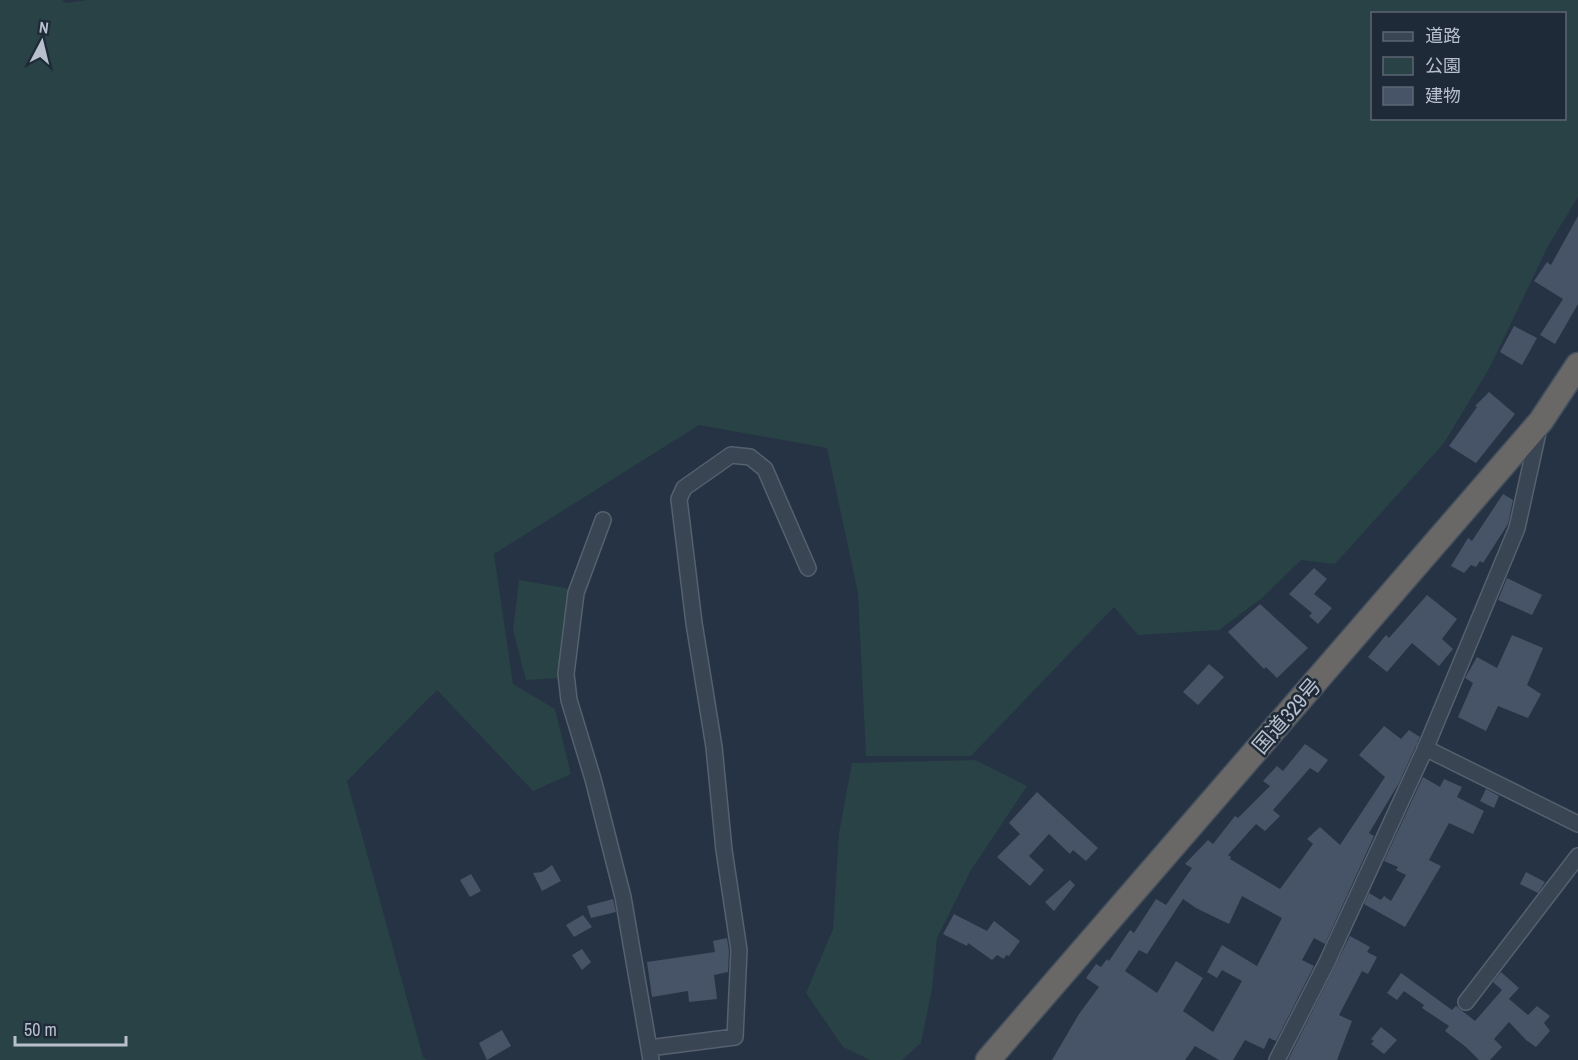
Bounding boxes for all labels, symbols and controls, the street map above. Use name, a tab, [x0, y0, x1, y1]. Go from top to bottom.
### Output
north arrow	[12, 12, 72, 72]
legend	[1371, 12, 1566, 120]
text: N	[38, 16, 50, 39]
text: 道路	[1425, 23, 1461, 48]
text: 公園	[1425, 53, 1461, 78]
text: 建物	[1425, 83, 1461, 108]
street label: 国道329号	[1246, 672, 1328, 760]
scale bar	[15, 1009, 126, 1047]
text: 50 m	[24, 1017, 57, 1042]

